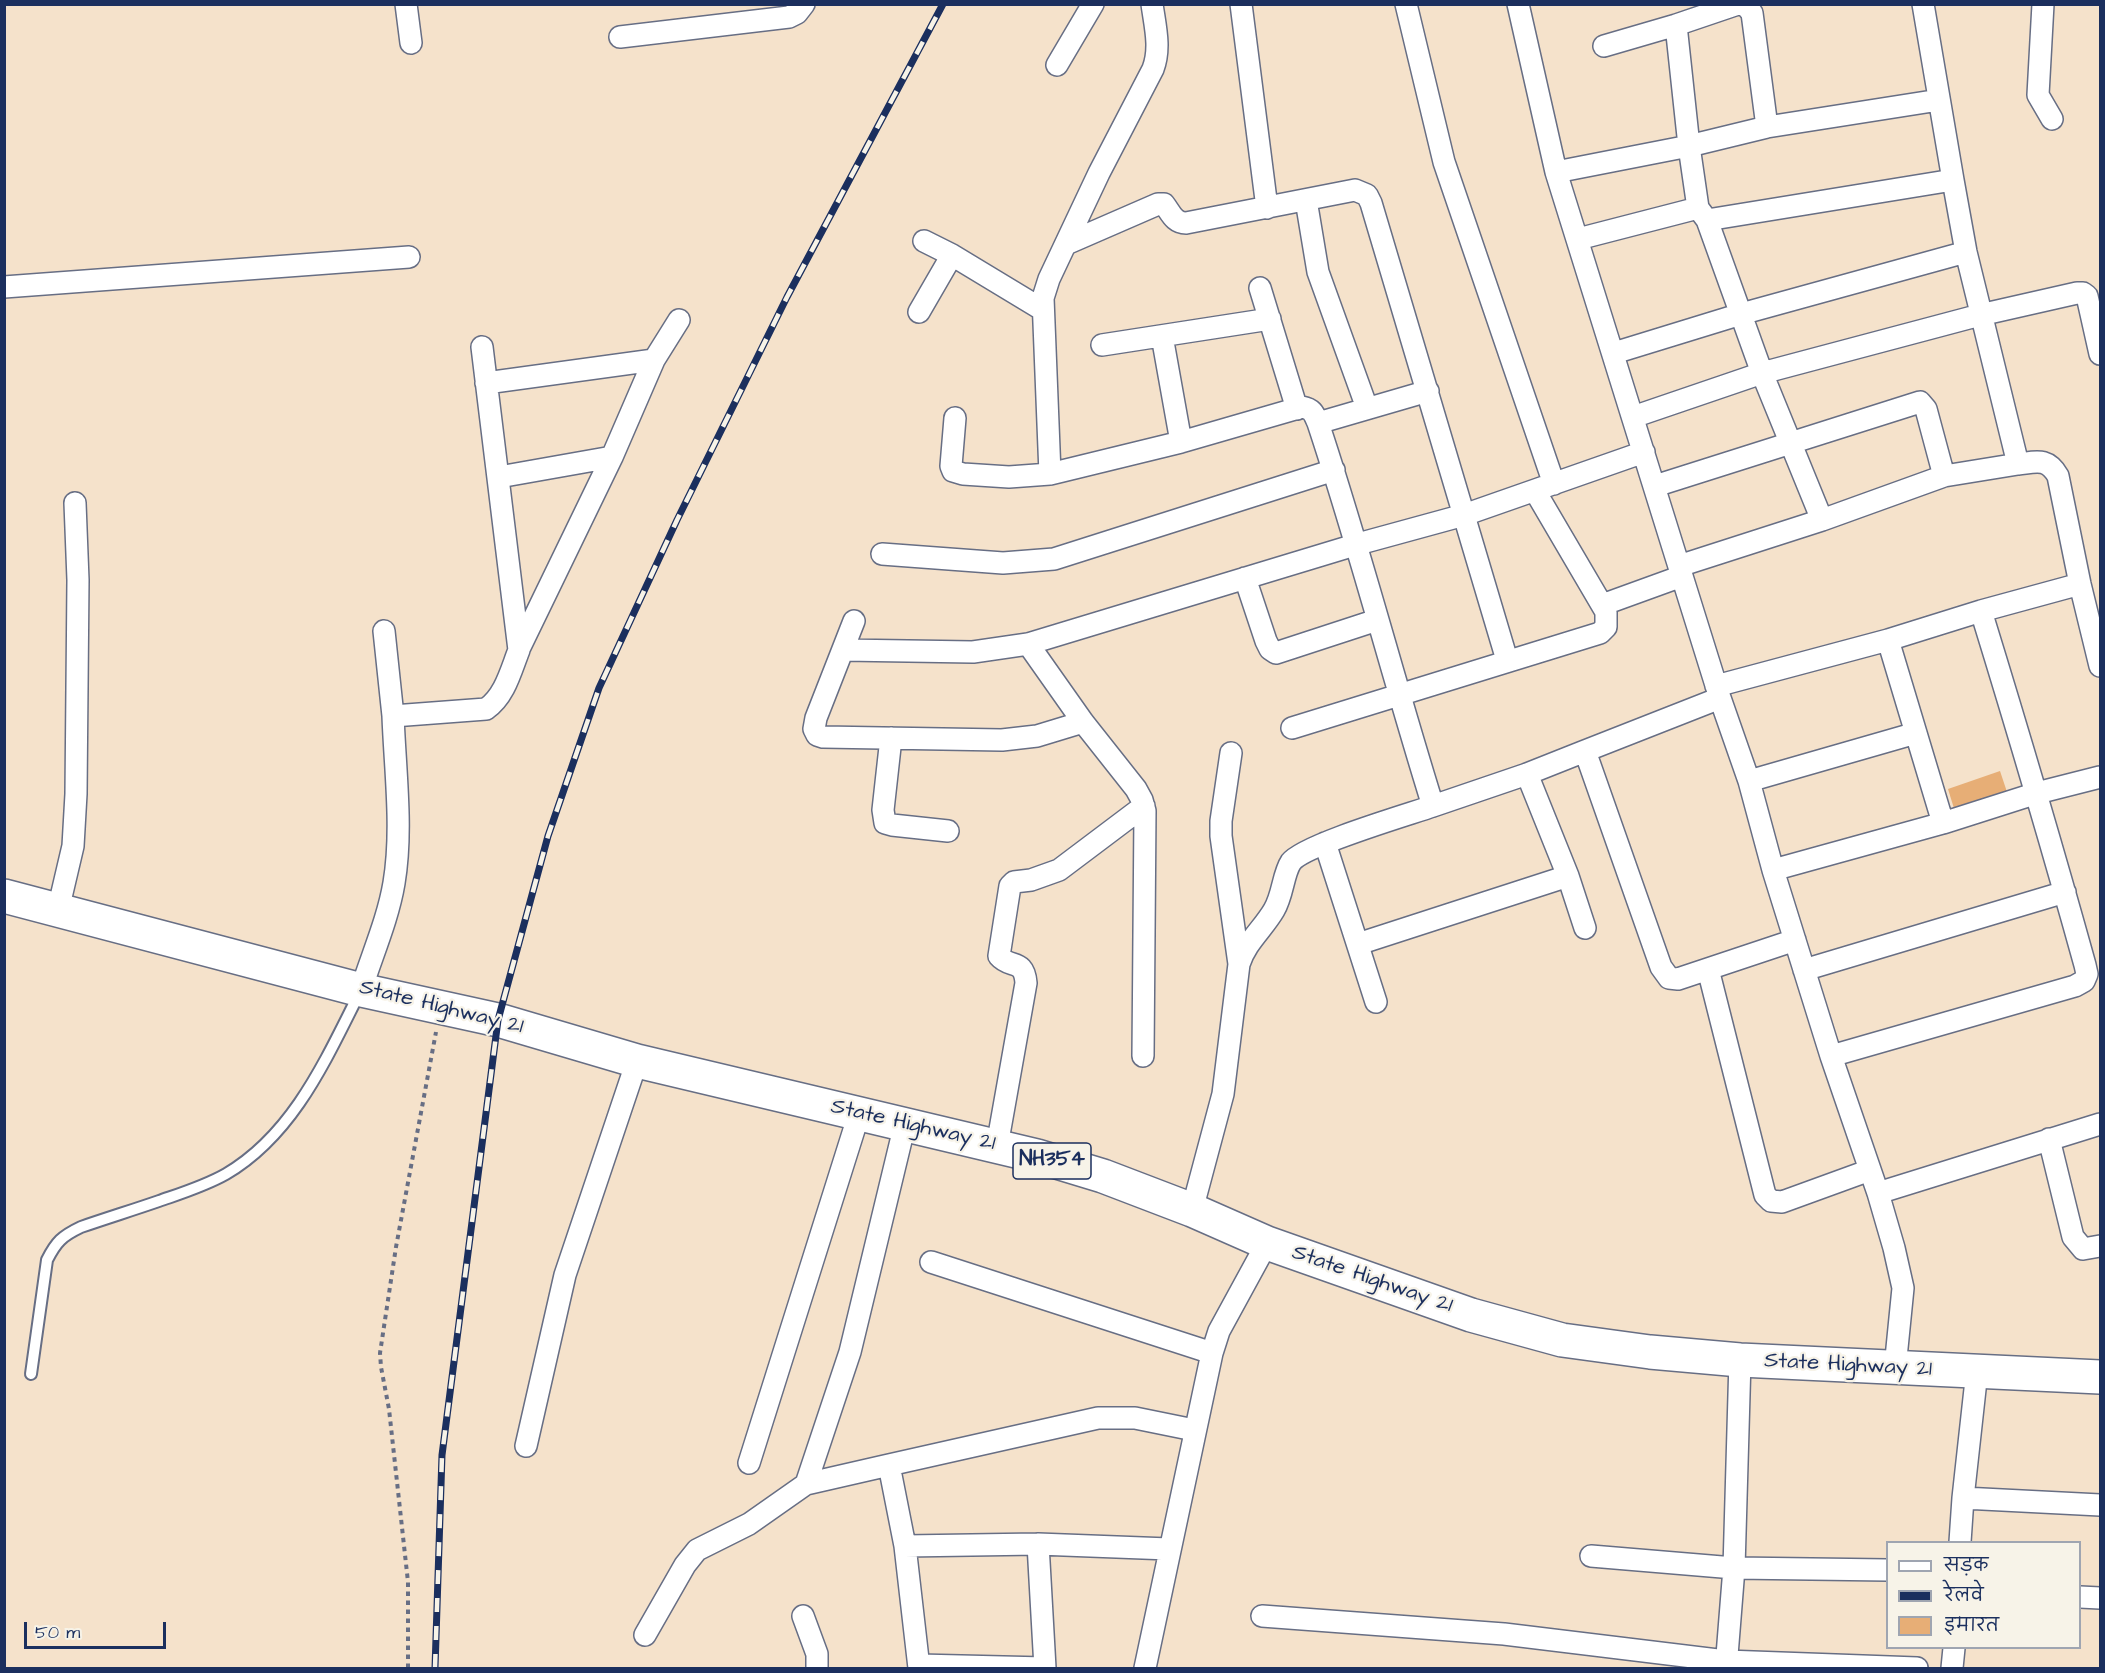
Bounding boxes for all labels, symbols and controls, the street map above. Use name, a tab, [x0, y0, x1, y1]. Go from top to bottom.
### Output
street label: State Highway 21	[356, 975, 526, 1041]
street label: State Highway 21	[828, 1094, 998, 1158]
road number: NH354	[1013, 1143, 1091, 1179]
street label: State Highway 21	[1288, 1240, 1456, 1320]
street label: State Highway 21	[1763, 1348, 1933, 1384]
legend	[1886, 1541, 2081, 1649]
text: सड़क	[1944, 1553, 1988, 1578]
text: रेलवे	[1944, 1583, 1984, 1608]
scale bar	[27, 1610, 170, 1648]
text: इमारत	[1944, 1613, 1999, 1638]
text: 50 m	[35, 1620, 80, 1645]

